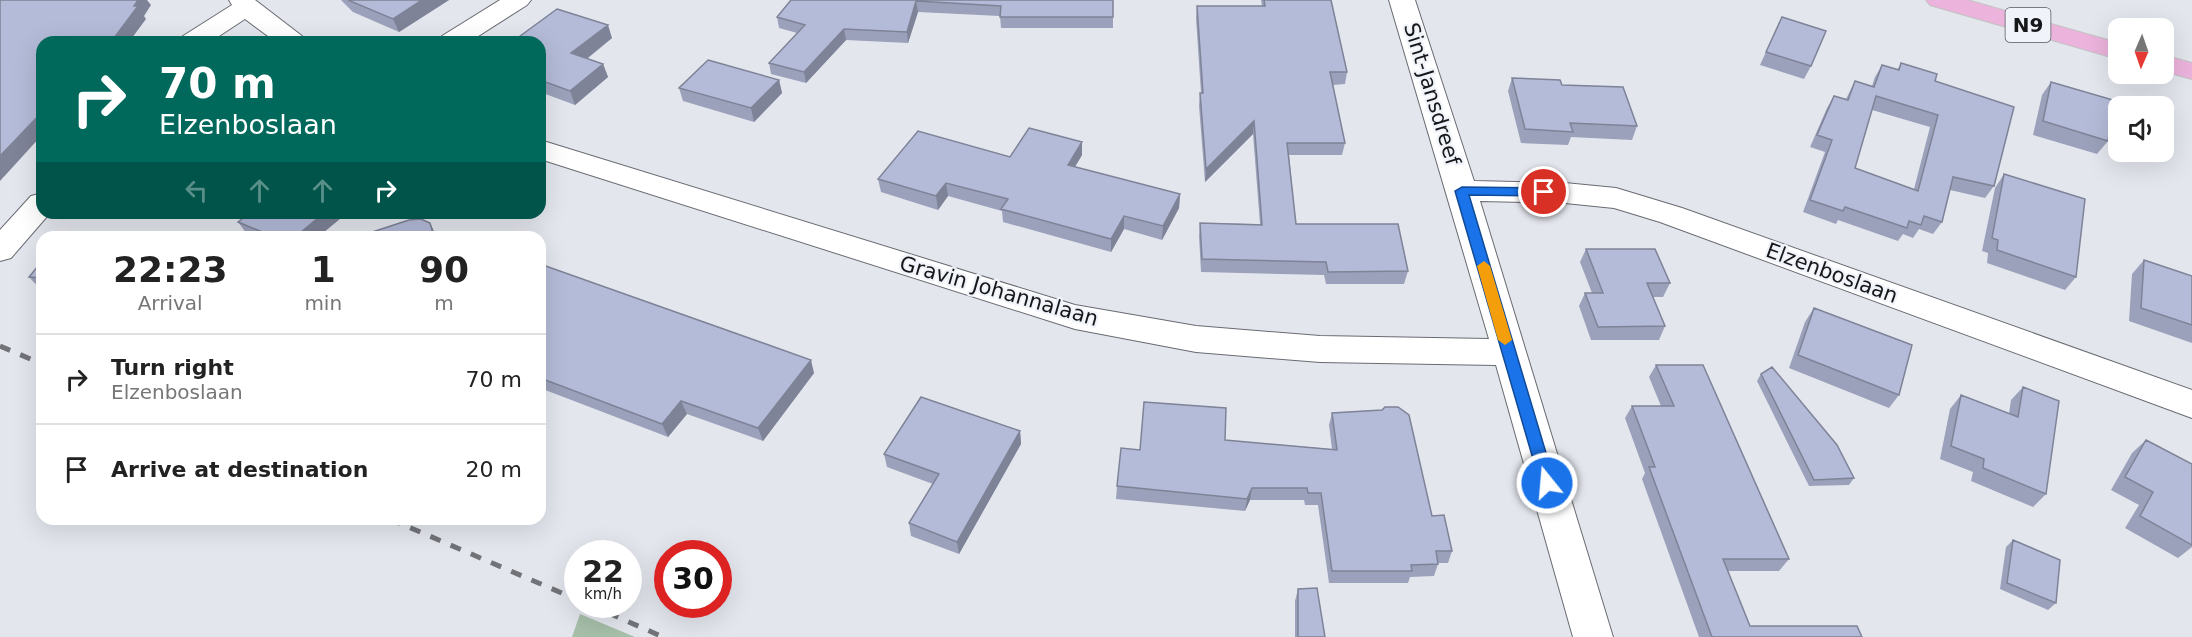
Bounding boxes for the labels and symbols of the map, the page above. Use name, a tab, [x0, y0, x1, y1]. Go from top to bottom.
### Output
road number: N9	[2006, 8, 2050, 42]
north arrow	[2108, 18, 2174, 84]
street label: Sint-Jansdreef	[1399, 20, 1465, 169]
pin	[1518, 166, 1569, 217]
street label: Elzenboslaan	[1763, 238, 1901, 308]
street label: Gravin Johannalaan	[897, 251, 1101, 331]
position arrow	[1515, 451, 1579, 515]
speed limit sign: 30	[654, 540, 732, 618]

